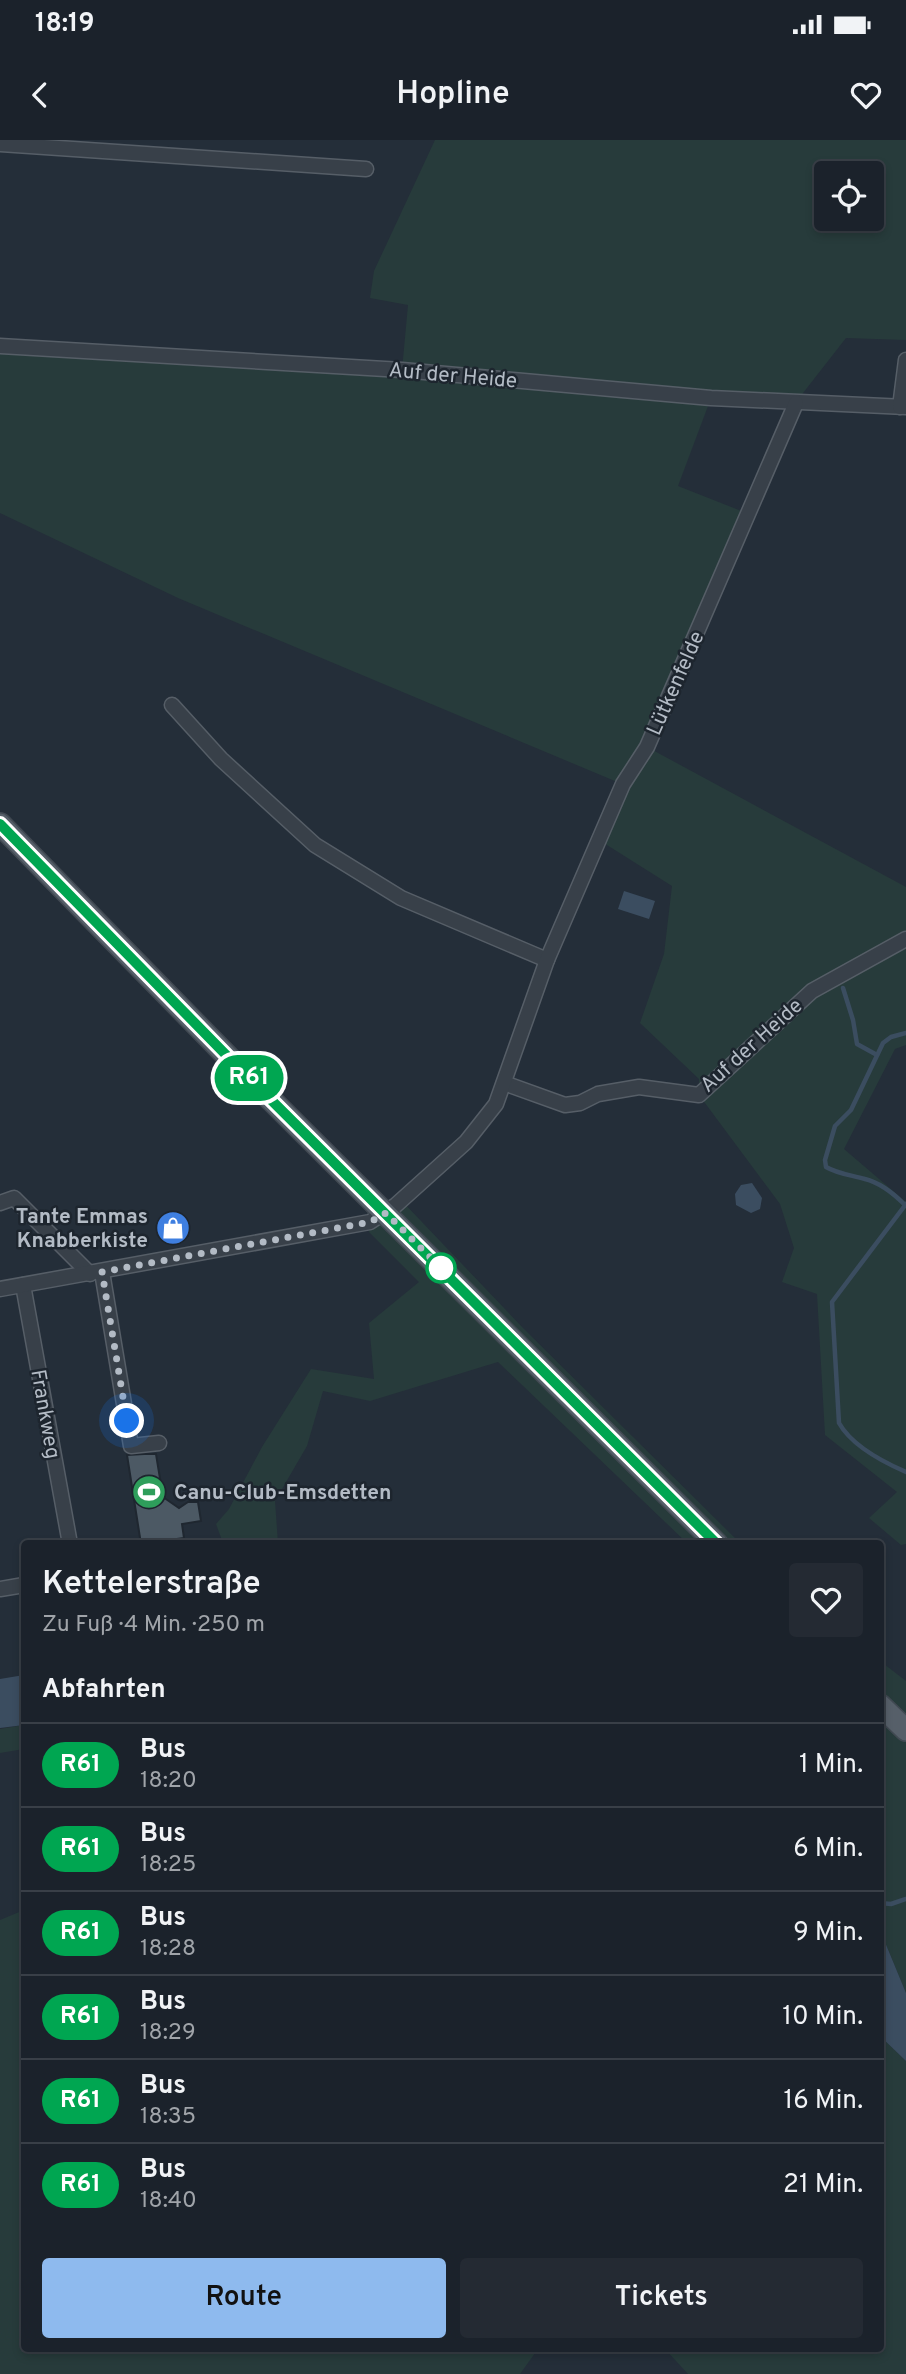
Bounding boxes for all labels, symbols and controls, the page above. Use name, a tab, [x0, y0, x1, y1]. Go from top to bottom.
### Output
text: 18:19	[35, 8, 94, 41]
text: Hopline	[396, 75, 510, 115]
icon: back	[21, 76, 59, 114]
icon: heart	[847, 76, 885, 114]
map controls	[814, 161, 884, 231]
button: locate	[814, 161, 884, 231]
street label: Auf der Heide	[388, 357, 518, 396]
street label: Lütkenfelde	[641, 627, 711, 740]
street label: Auf der Heide	[695, 993, 809, 1099]
line badge: R61	[209, 1055, 289, 1101]
text: R61	[229, 1063, 269, 1093]
place label: Tante Emmas Knabberkiste	[16, 1204, 148, 1255]
shop icon: Tante Emmas Knabberkiste	[154, 1209, 192, 1247]
unlabelled marker	[426, 1253, 456, 1283]
street label: Frankweg	[23, 1367, 66, 1461]
your location	[109, 1403, 144, 1438]
sports icon: Canu-Club-Emsdetten	[130, 1473, 168, 1511]
place label: Canu-Club-Emsdetten	[174, 1480, 392, 1507]
button: heart	[789, 1563, 863, 1637]
text: Kettelerstraße	[42, 1564, 261, 1606]
text: Zu Fuß · 4 Min. · 250 m	[42, 1611, 265, 1640]
text: Abfahrten	[42, 1674, 166, 1707]
text: Bus	[140, 1734, 186, 1767]
text: 1 Min.	[799, 1749, 863, 1782]
text: R61	[60, 1750, 101, 1780]
text: 18:20	[140, 1767, 197, 1796]
text: Bus	[140, 1818, 186, 1851]
text: 6 Min.	[793, 1833, 863, 1866]
text: R61	[60, 1834, 101, 1864]
text: 18:25	[140, 1851, 196, 1880]
text: Bus	[140, 1902, 186, 1935]
text: 9 Min.	[793, 1917, 863, 1950]
text: R61	[60, 1918, 101, 1948]
text: 18:28	[140, 1935, 196, 1964]
text: Bus	[140, 1986, 186, 2019]
text: 10 Min.	[782, 2001, 863, 2034]
text: R61	[60, 2002, 101, 2032]
text: 18:29	[140, 2019, 196, 2048]
text: Bus	[140, 2070, 186, 2103]
text: 16 Min.	[783, 2085, 863, 2118]
text: R61	[60, 2086, 101, 2116]
text: 18:35	[140, 2103, 196, 2132]
text: Bus	[140, 2154, 186, 2187]
text: 21 Min.	[783, 2169, 863, 2202]
text: R61	[60, 2170, 101, 2200]
text: 18:40	[140, 2187, 197, 2216]
button: Route	[42, 2258, 446, 2338]
button: Tickets	[460, 2258, 863, 2338]

